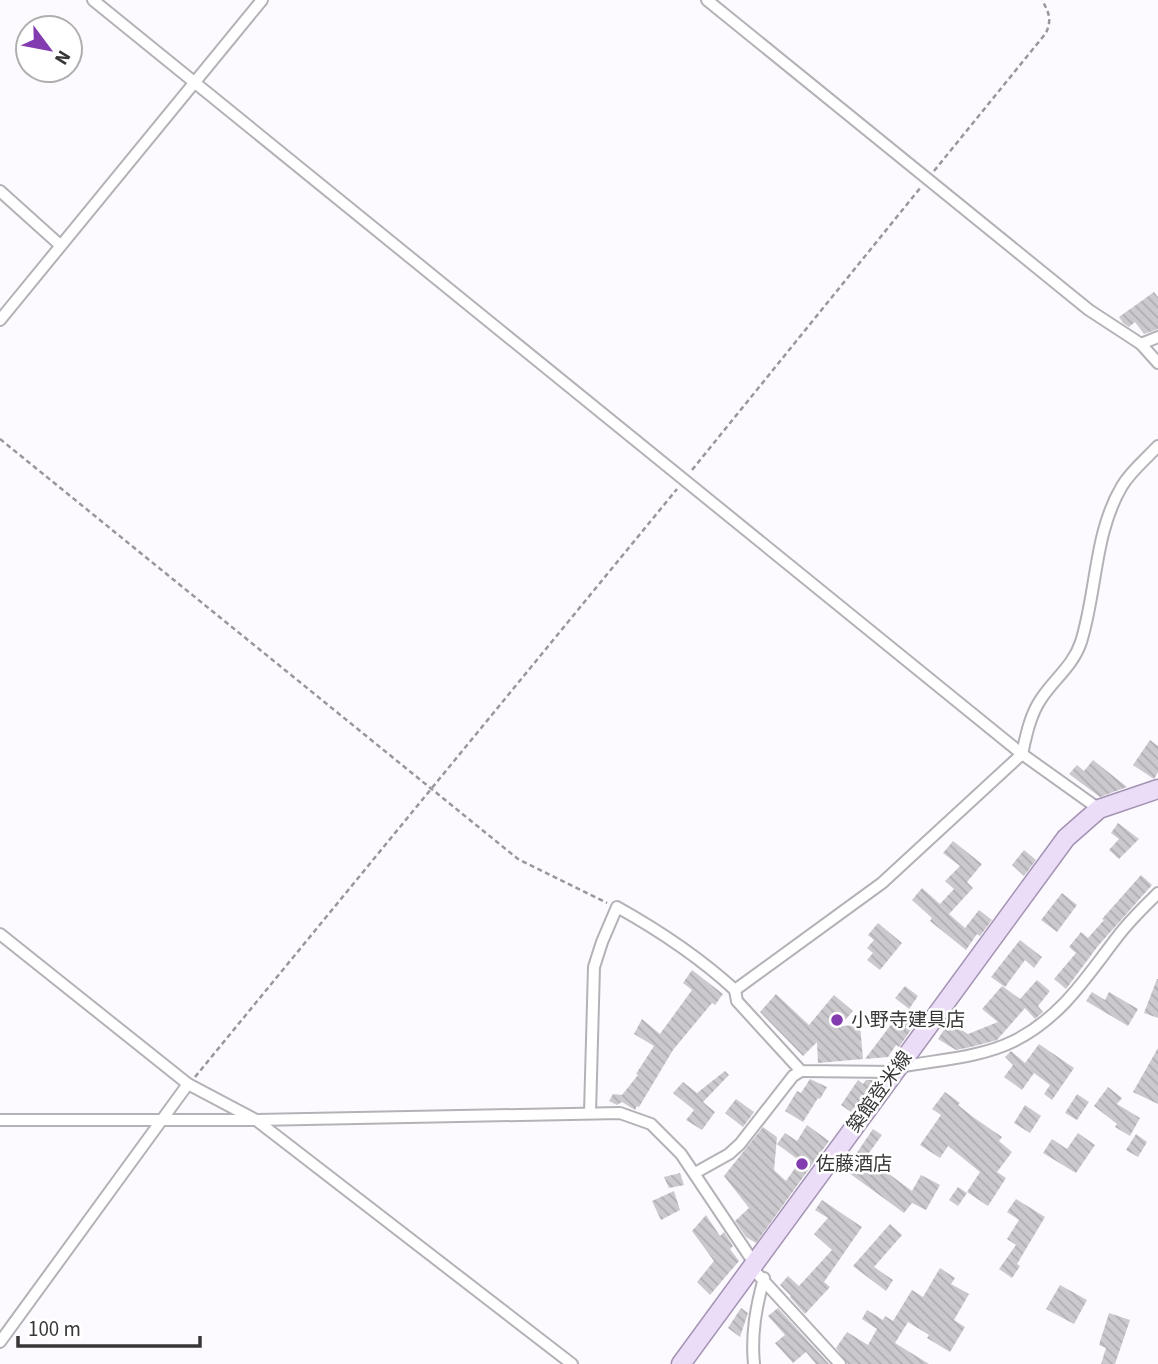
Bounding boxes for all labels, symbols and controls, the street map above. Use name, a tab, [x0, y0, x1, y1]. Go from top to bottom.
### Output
north arrow	[14, 14, 84, 84]
text: N	[47, 45, 77, 70]
place label: 小野寺建具店	[851, 1007, 965, 1034]
marker: 小野寺建具店	[829, 1012, 845, 1028]
street label: 築館登米線	[841, 1046, 919, 1138]
place label: 佐藤酒店	[816, 1151, 892, 1178]
marker: 佐藤酒店	[794, 1156, 810, 1172]
scale bar	[18, 1304, 200, 1348]
text: 100 m	[28, 1314, 81, 1344]

